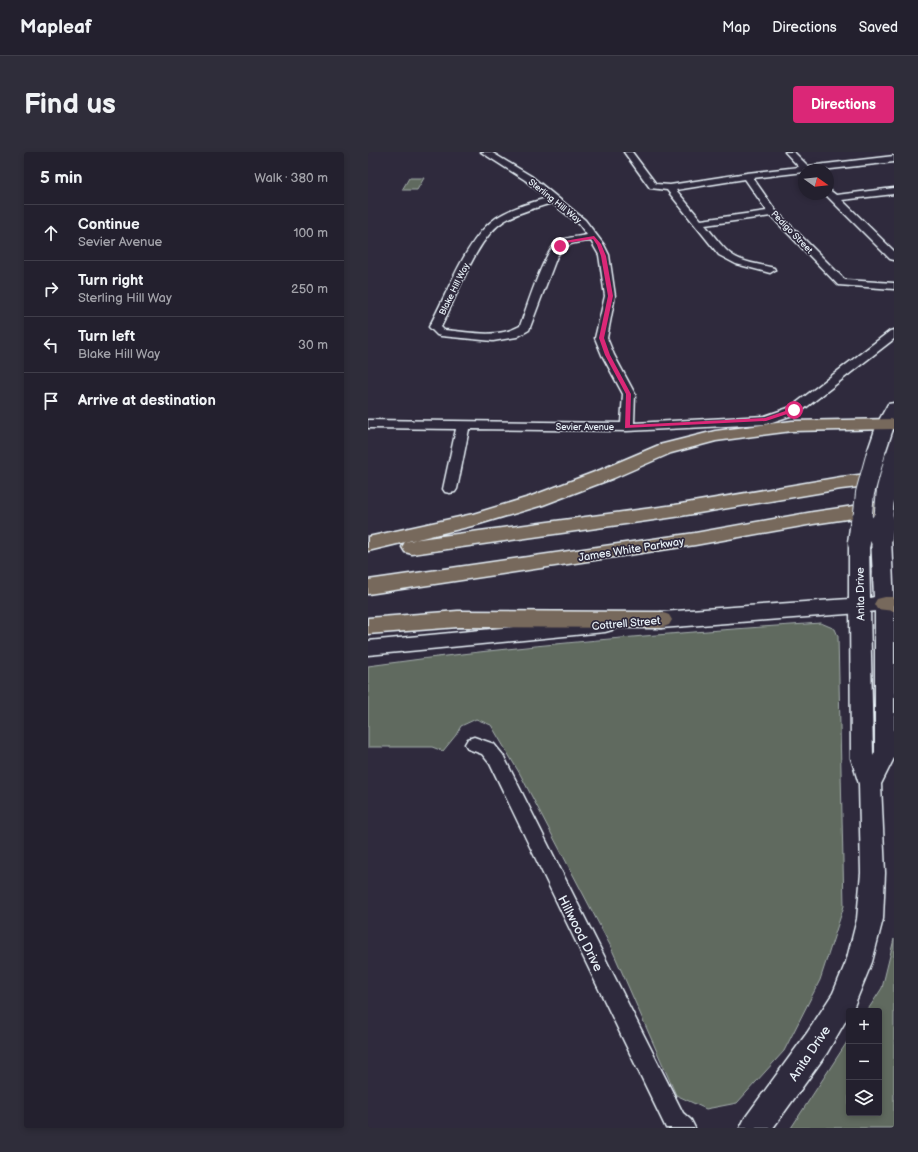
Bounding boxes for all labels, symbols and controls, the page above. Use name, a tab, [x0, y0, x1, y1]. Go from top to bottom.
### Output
text: Mapleaf	[20, 16, 92, 39]
text: Map	[722, 19, 750, 36]
text: Directions	[772, 19, 837, 36]
text: Saved	[859, 19, 898, 36]
button: Directions	[793, 86, 894, 123]
text: Find us	[24, 88, 116, 121]
north arrow	[798, 164, 834, 200]
text: 5 min	[40, 168, 83, 188]
text: Walk · 380 m	[254, 170, 328, 186]
street label: Sterling Hill Way	[526, 177, 584, 227]
street label: Pedigo Street	[769, 209, 815, 256]
text: Continue	[78, 215, 140, 234]
icon: ahead	[40, 222, 62, 244]
text: 100 m	[293, 225, 328, 241]
text: Sevier Avenue	[78, 234, 162, 250]
route end	[551, 237, 569, 255]
street label: Blake Hill Way	[437, 260, 472, 317]
text: Turn right	[78, 271, 143, 290]
icon: right	[40, 278, 62, 300]
text: 250 m	[291, 281, 328, 297]
text: Sterling Hill Way	[78, 290, 172, 306]
text: Turn left	[78, 327, 135, 346]
icon: left	[40, 334, 62, 356]
text: 30 m	[298, 337, 328, 353]
text: Blake Hill Way	[78, 346, 160, 362]
icon: arrive	[40, 390, 62, 412]
text: Arrive at destination	[78, 391, 216, 410]
route start	[785, 401, 803, 419]
street label: Sevier Avenue	[556, 422, 615, 433]
street label: James White Parkway	[577, 535, 685, 564]
street label: Anita Drive	[854, 567, 867, 621]
street label: Cottrell Street	[591, 614, 662, 633]
street label: Hillwood Drive	[554, 893, 606, 974]
map controls	[846, 1008, 882, 1116]
button: +	[846, 1008, 882, 1044]
street label: Anita Drive	[785, 1023, 834, 1084]
button: −	[846, 1044, 882, 1080]
button: layers	[846, 1080, 882, 1116]

